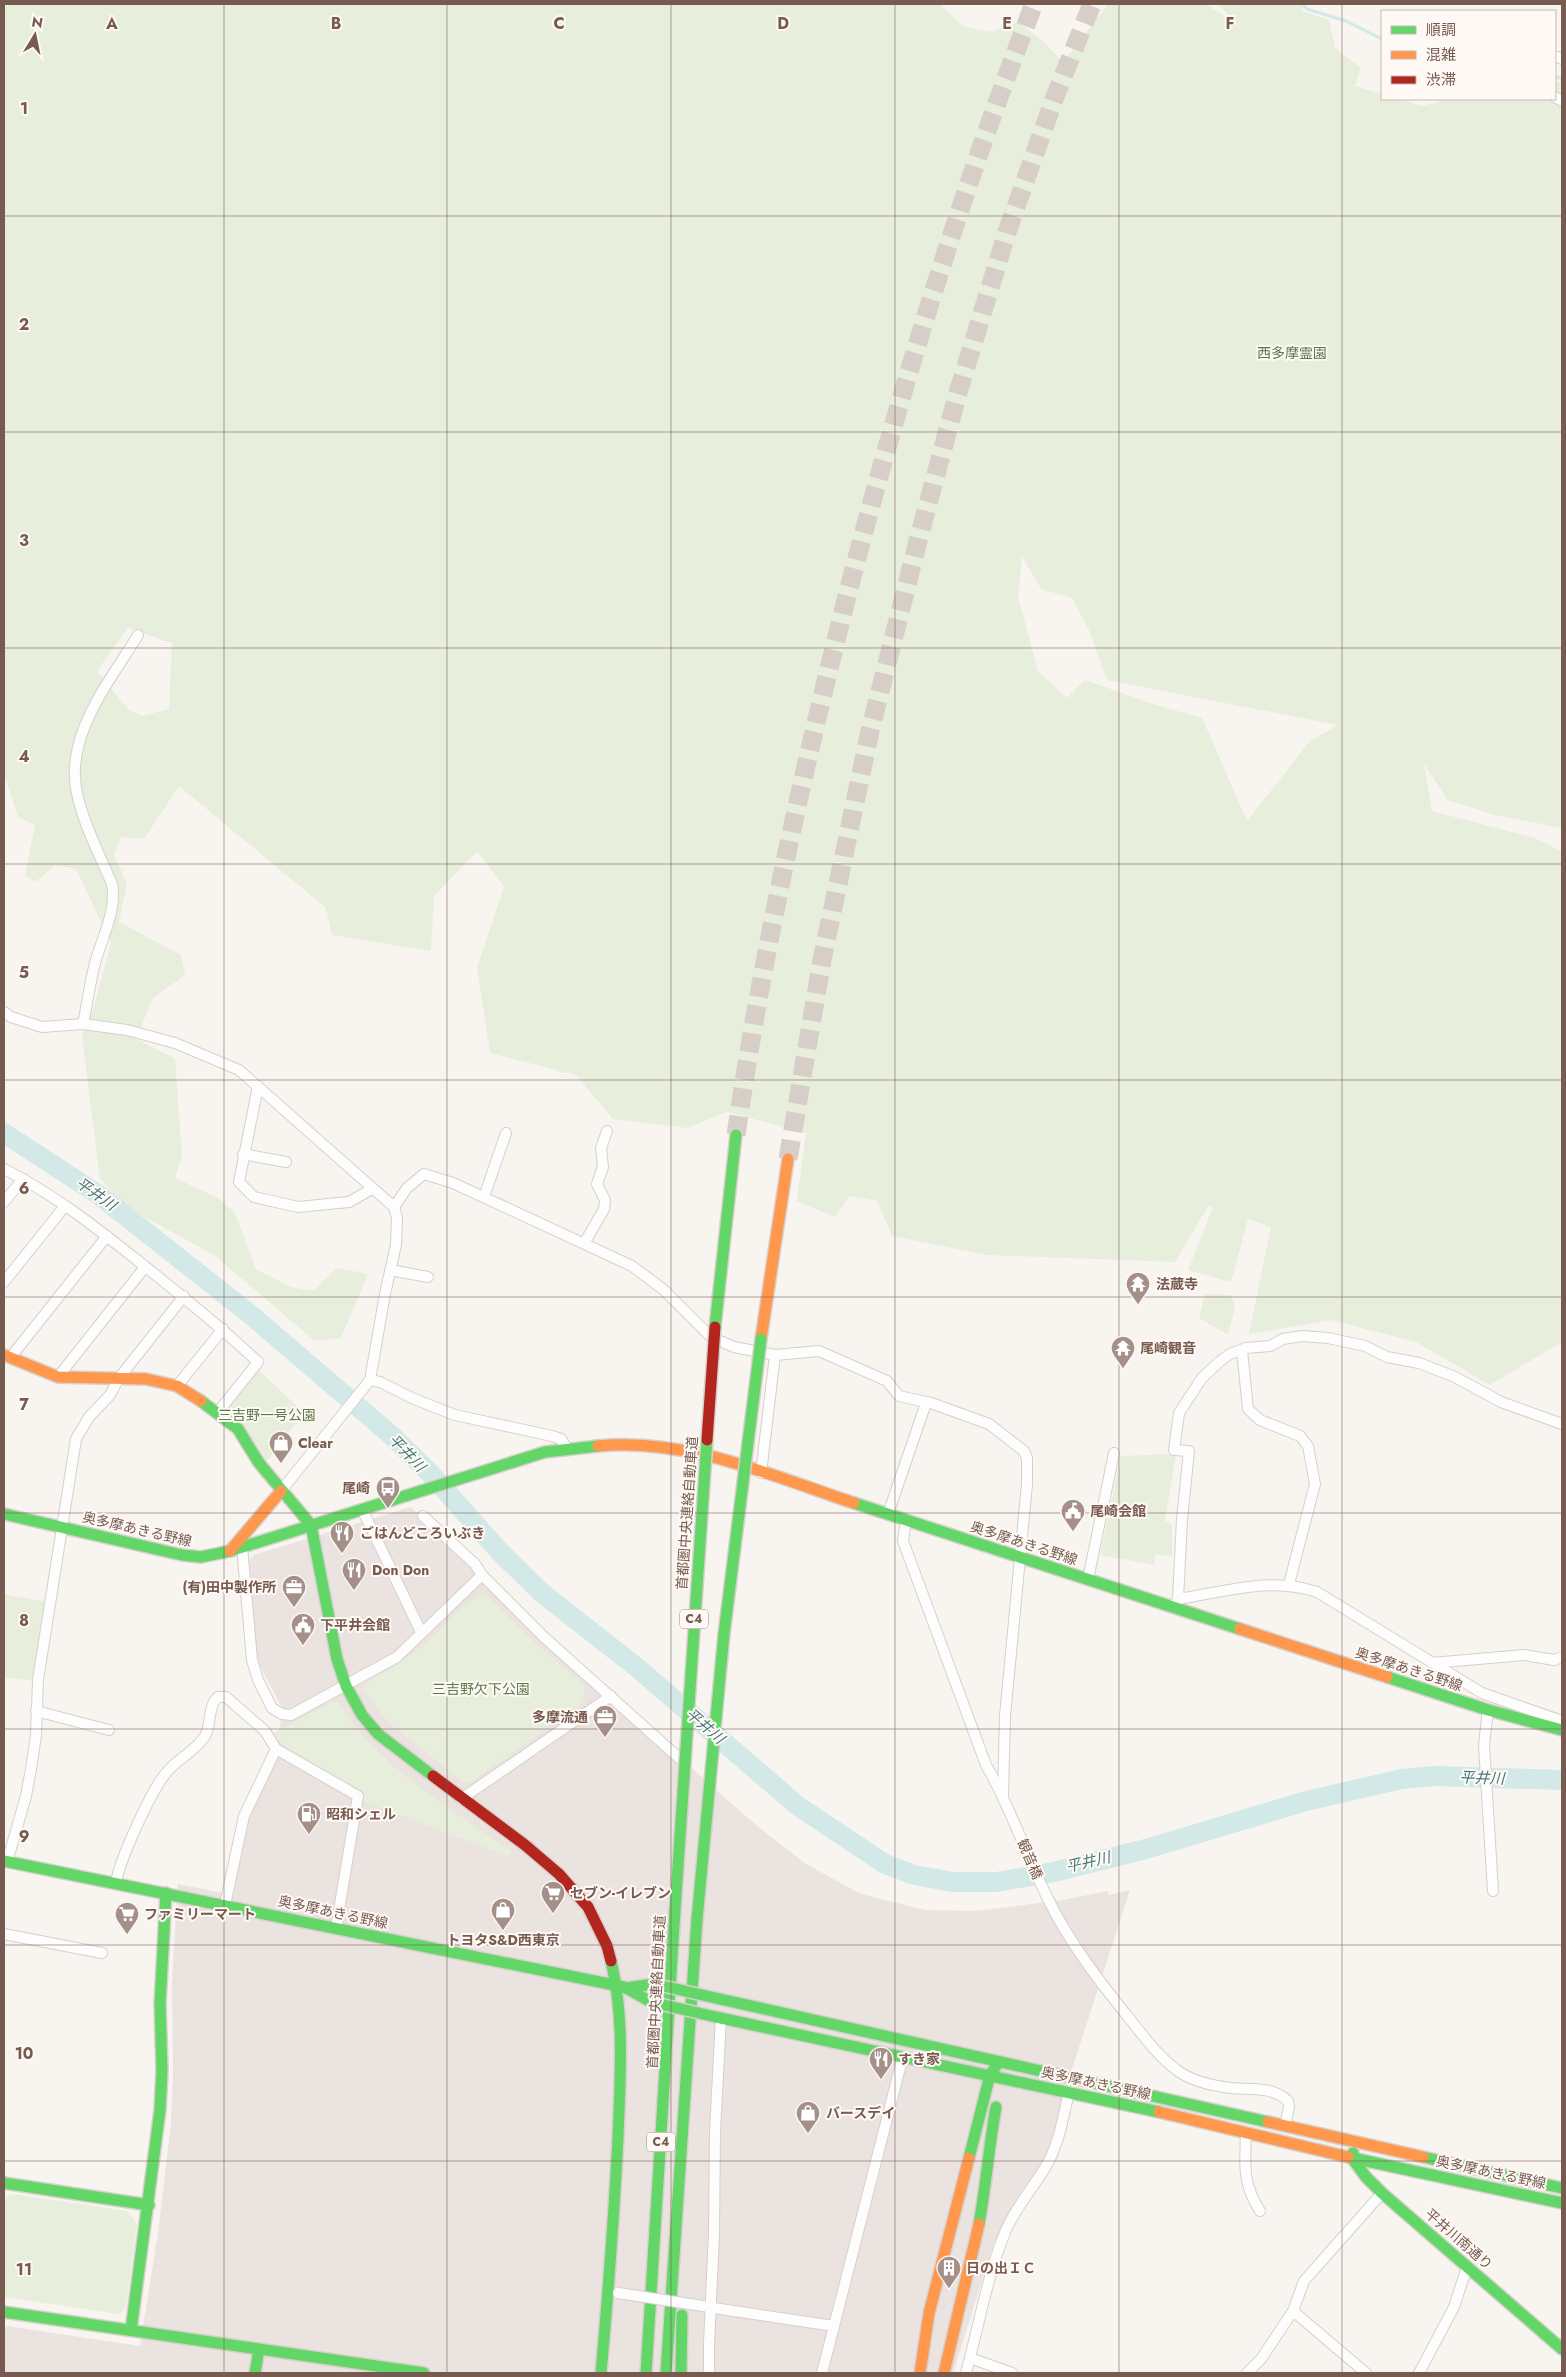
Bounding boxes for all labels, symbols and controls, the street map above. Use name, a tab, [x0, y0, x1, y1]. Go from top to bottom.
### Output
north arrow	[10, 10, 60, 60]
legend	[1381, 10, 1556, 100]
text: N	[30, 11, 44, 33]
text: A	[105, 12, 118, 35]
text: B	[331, 12, 341, 35]
text: C	[553, 12, 565, 35]
text: D	[777, 12, 789, 35]
text: E	[1002, 12, 1012, 35]
text: F	[1226, 12, 1234, 35]
text: 順調	[1426, 19, 1456, 41]
text: 混雑	[1426, 44, 1456, 66]
text: 渋滞	[1426, 69, 1456, 91]
text: 1	[20, 97, 28, 120]
text: 2	[19, 313, 29, 336]
park label: 西多摩霊園	[1257, 343, 1327, 363]
text: 3	[19, 529, 29, 552]
text: 4	[18, 745, 30, 768]
text: 5	[19, 961, 29, 984]
water label: 平井川	[71, 1172, 122, 1217]
text: 6	[19, 1177, 29, 1200]
temple icon: 法蔵寺	[1125, 1271, 1151, 1305]
place label: 法蔵寺	[1156, 1274, 1198, 1294]
temple icon: 尾崎観音	[1110, 1335, 1136, 1369]
place label: 尾崎観音	[1140, 1338, 1196, 1358]
text: 7	[19, 1393, 29, 1416]
park label: 三吉野一号公園	[218, 1405, 316, 1425]
water label: 平井川	[383, 1429, 432, 1478]
shop icon: Clear	[268, 1430, 294, 1464]
place label: Clear	[298, 1433, 333, 1453]
street label: 首都圏中央連絡自動車道	[672, 1435, 702, 1591]
bus stop icon: 尾崎	[375, 1475, 401, 1509]
place label: 尾崎	[342, 1478, 370, 1498]
public building icon: 尾崎会館	[1060, 1498, 1086, 1532]
place label: 尾崎会館	[1090, 1501, 1146, 1521]
street label: 奥多摩あきる野線	[80, 1507, 194, 1551]
street label: 奥多摩あきる野線	[968, 1516, 1080, 1570]
restaurant icon: ごはんどころいぶき	[329, 1520, 355, 1554]
place label: ごはんどころいぶき	[360, 1523, 485, 1543]
restaurant icon: Don Don	[341, 1557, 367, 1591]
place label: Don Don	[372, 1560, 429, 1580]
office icon: (有)田中製作所	[281, 1574, 307, 1608]
place label: (有)田中製作所	[182, 1577, 276, 1597]
text: 8	[19, 1609, 29, 1632]
road number: C4	[680, 1610, 708, 1628]
public building icon: 下平井会館	[290, 1612, 316, 1646]
place label: 下平井会館	[320, 1615, 390, 1635]
street label: 奥多摩あきる野線	[1353, 1642, 1465, 1696]
park label: 三吉野欠下公園	[432, 1679, 530, 1699]
water label: 平井川	[681, 1703, 731, 1750]
office icon: 多摩流通	[592, 1704, 618, 1738]
place label: 多摩流通	[532, 1707, 588, 1727]
water label: 平井川	[1459, 1766, 1507, 1790]
fuel station icon: 昭和シェル	[296, 1801, 322, 1835]
place label: 昭和シェル	[326, 1804, 396, 1824]
text: 9	[19, 1825, 29, 1848]
street label: 観音橋	[1013, 1836, 1047, 1882]
water label: 平井川	[1064, 1846, 1114, 1878]
supermarket icon: セブン-イレブン	[540, 1880, 566, 1914]
place label: セブン-イレブン	[570, 1883, 671, 1903]
street label: 奥多摩あきる野線	[276, 1891, 390, 1933]
shop icon: トヨタS&D西東京	[490, 1897, 516, 1931]
supermarket icon: ファミリーマート	[114, 1901, 140, 1935]
place label: ファミリーマート	[144, 1904, 256, 1924]
street label: 首都圏中央連絡自動車道	[642, 1915, 670, 2069]
place label: トヨタS&D西東京	[446, 1930, 560, 1950]
text: 10	[15, 2042, 33, 2065]
restaurant icon: すき家	[868, 2046, 894, 2080]
place label: すき家	[898, 2049, 940, 2069]
street label: 奥多摩あきる野線	[1039, 2062, 1153, 2104]
shop icon: バースデイ	[795, 2100, 821, 2134]
place label: バースデイ	[826, 2103, 895, 2123]
road number: C4	[647, 2132, 675, 2152]
street label: 奥多摩あきる野線	[1434, 2151, 1548, 2193]
street label: 平井川南通り	[1421, 2204, 1497, 2274]
building icon: 日の出ＩＣ	[936, 2255, 962, 2289]
text: 11	[16, 2258, 32, 2281]
place label: 日の出ＩＣ	[966, 2258, 1036, 2278]

